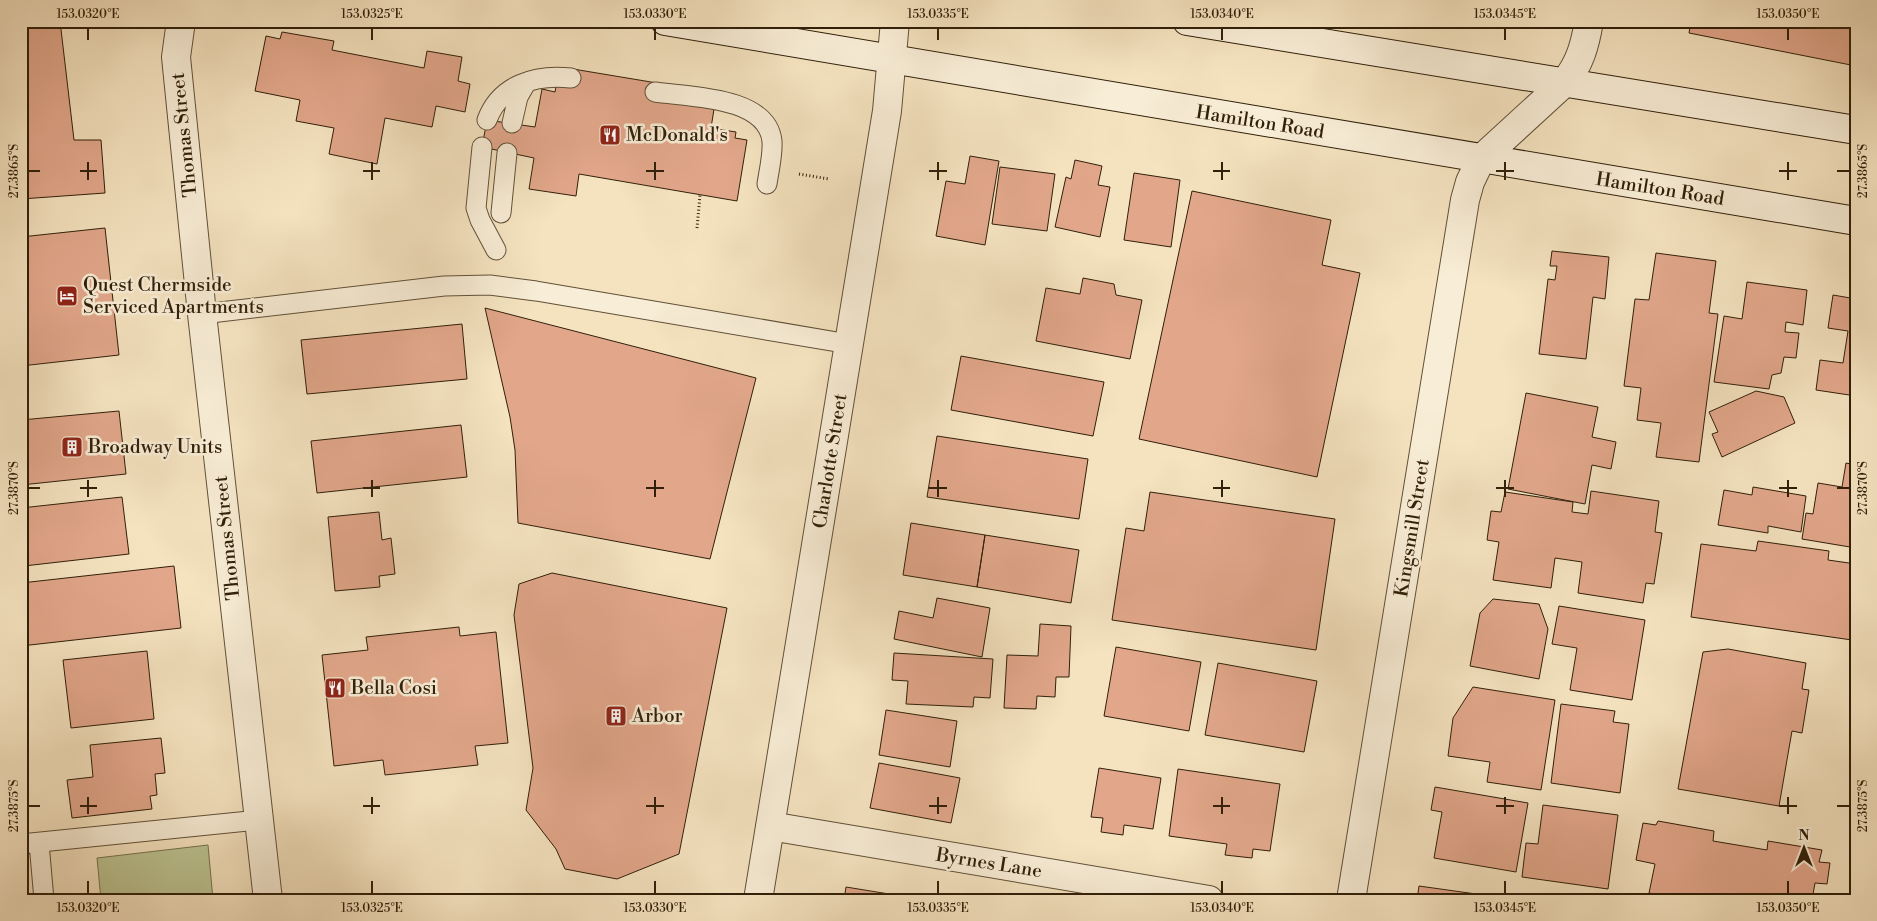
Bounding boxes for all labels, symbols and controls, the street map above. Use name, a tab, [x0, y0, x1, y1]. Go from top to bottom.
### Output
text: 153.0320°E	[56, 7, 120, 22]
text: 153.0325°E	[341, 7, 403, 22]
text: 153.0330°E	[624, 7, 686, 22]
text: 153.0335°E	[907, 7, 969, 22]
text: 153.0340°E	[1190, 7, 1254, 22]
text: 153.0345°E	[1474, 7, 1536, 22]
text: 153.0350°E	[1757, 7, 1819, 22]
street label: Thomas Street	[165, 71, 202, 198]
street label: Hamilton Road	[1194, 100, 1326, 144]
restaurant icon: McDonald's	[598, 123, 622, 147]
place label: McDonald's	[626, 123, 728, 147]
text: 27.3865°S	[7, 144, 22, 198]
text: 27.3865°S	[1856, 144, 1871, 198]
street label: Hamilton Road	[1594, 167, 1726, 211]
place label: Quest Chermside Serviced Apartments	[83, 273, 264, 319]
hotel icon: Quest Chermside Serviced Apartments	[55, 284, 79, 308]
street label: Charlotte Street	[807, 391, 853, 530]
building icon: Broadway Units	[60, 435, 84, 459]
place label: Broadway Units	[87, 435, 222, 459]
street label: Kingsmill Street	[1389, 457, 1435, 599]
text: 27.3870°S	[7, 461, 22, 515]
text: 27.3870°S	[1856, 461, 1871, 515]
street label: Thomas Street	[208, 474, 245, 601]
restaurant icon: Bella Cosi	[323, 676, 347, 700]
place label: Bella Cosi	[350, 676, 437, 700]
building icon: Arbor	[604, 704, 628, 728]
place label: Arbor	[631, 704, 683, 728]
text: 27.3875°S	[7, 780, 22, 832]
text: 27.3875°S	[1856, 780, 1871, 832]
north arrow	[1780, 824, 1830, 874]
text: N	[1798, 827, 1810, 845]
street label: Byrnes Lane	[933, 843, 1044, 883]
text: 153.0320°E	[56, 901, 120, 916]
text: 153.0325°E	[341, 901, 403, 916]
text: 153.0330°E	[624, 901, 686, 916]
text: 153.0335°E	[907, 901, 969, 916]
text: 153.0340°E	[1190, 901, 1254, 916]
text: 153.0345°E	[1474, 901, 1536, 916]
text: 153.0350°E	[1757, 901, 1819, 916]

